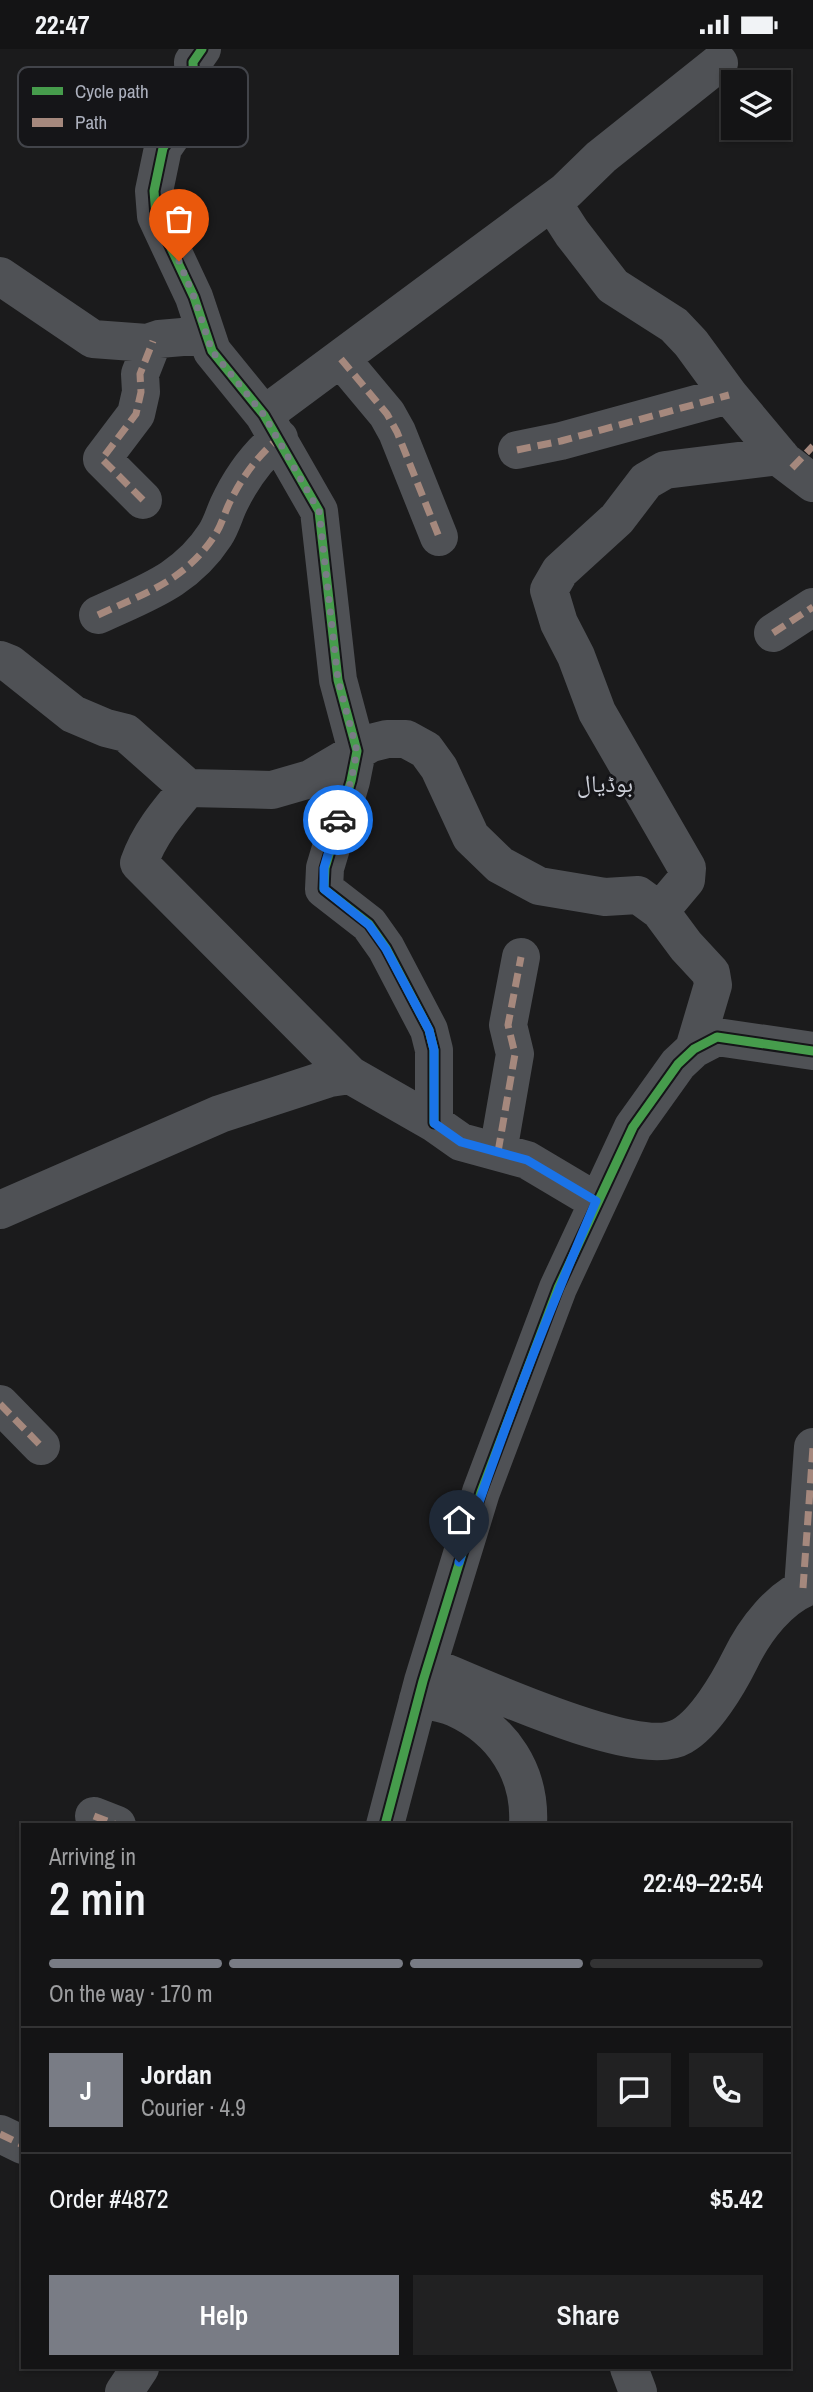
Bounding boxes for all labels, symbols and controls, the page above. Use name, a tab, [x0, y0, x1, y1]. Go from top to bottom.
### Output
text: 22:47	[35, 7, 90, 42]
legend	[18, 67, 248, 147]
map controls	[721, 70, 791, 140]
button: layers	[721, 70, 791, 140]
text: Cycle path	[75, 78, 149, 104]
text: Path	[75, 109, 107, 135]
pin	[149, 189, 209, 261]
icon: bag	[160, 200, 198, 238]
district label: بوڈیال	[577, 767, 633, 799]
courier	[303, 785, 373, 855]
icon: car	[319, 801, 357, 839]
pin	[429, 1490, 489, 1562]
icon: home	[440, 1501, 478, 1539]
text: Arriving in	[49, 1841, 136, 1872]
text: 22:49–22:54	[643, 1865, 763, 1900]
text: 2 min	[49, 1867, 146, 1929]
text: On the way · 170 m	[49, 1978, 213, 2009]
button: chat	[597, 2053, 671, 2127]
button: phone	[689, 2053, 763, 2127]
text: Jordan	[141, 2057, 212, 2092]
text: J	[80, 2073, 92, 2108]
text: Courier · 4.9	[141, 2092, 246, 2123]
text: Order #4872	[49, 2181, 169, 2216]
text: $5.42	[710, 2181, 763, 2216]
button: Help	[49, 2275, 399, 2355]
button: Share	[413, 2275, 763, 2355]

